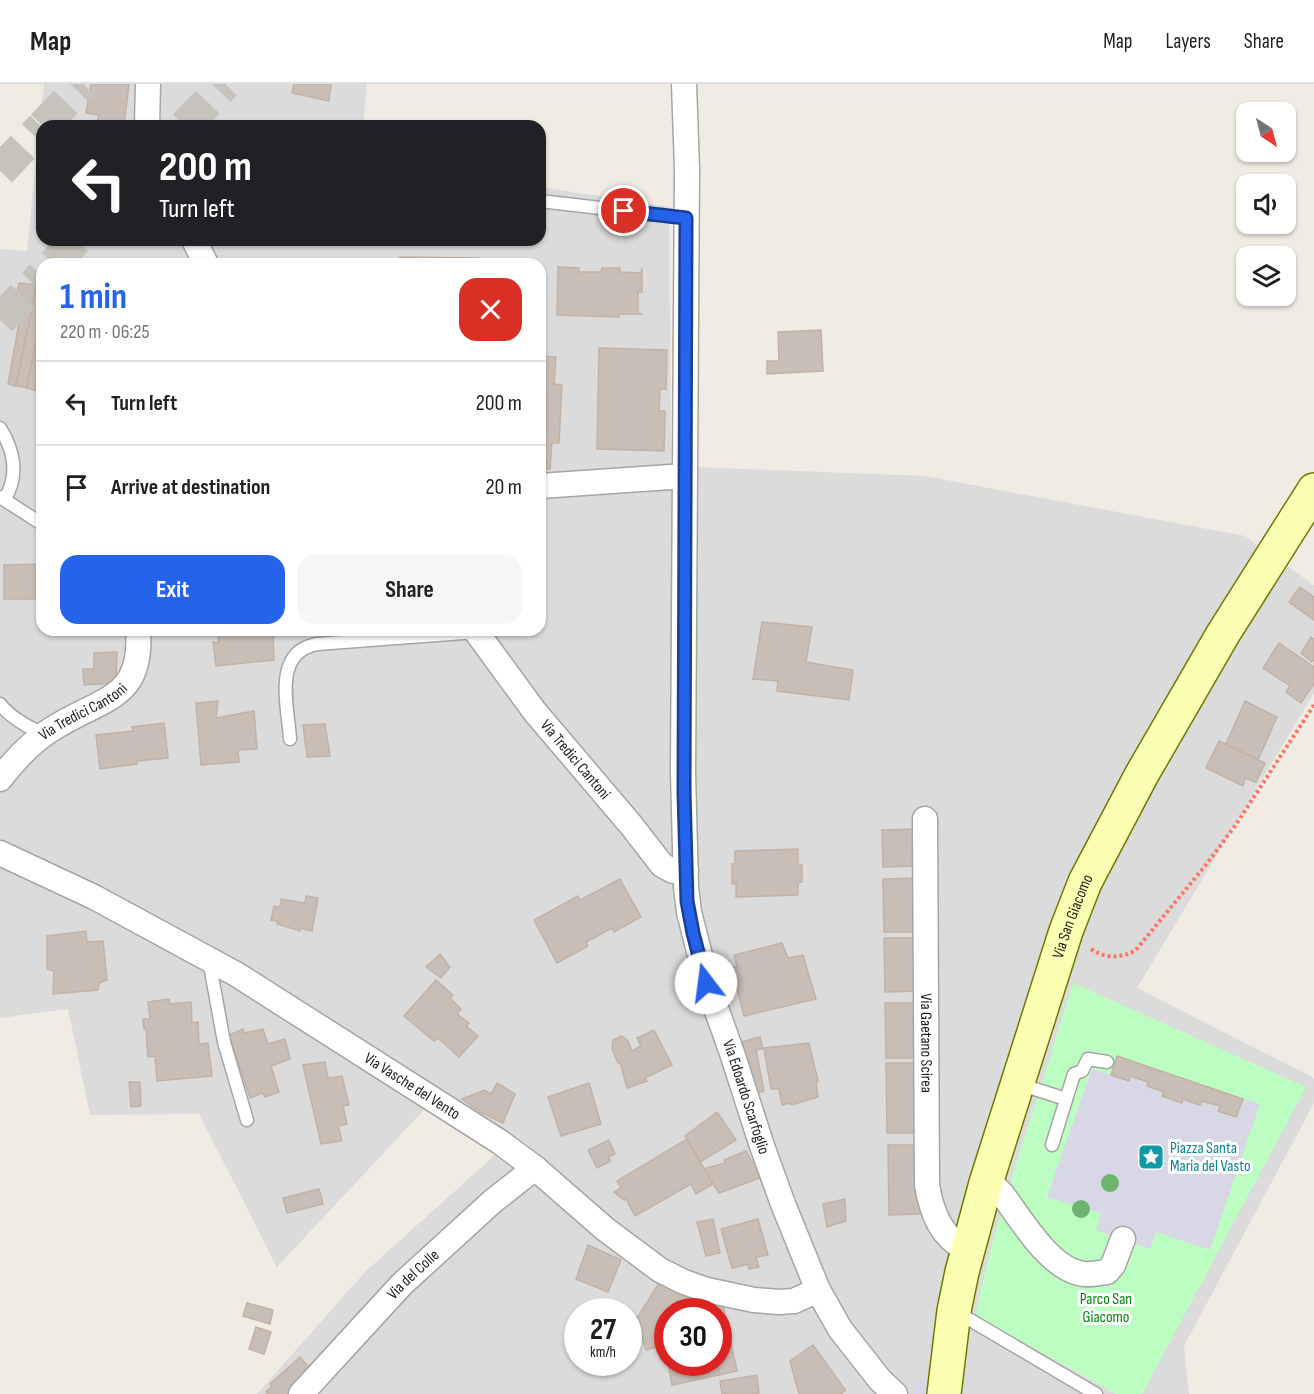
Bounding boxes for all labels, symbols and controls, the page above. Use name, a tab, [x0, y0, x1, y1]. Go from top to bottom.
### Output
text: Map	[30, 25, 71, 58]
text: Map	[1103, 29, 1132, 54]
text: Layers	[1165, 29, 1211, 54]
text: Share	[1244, 29, 1284, 54]
north arrow	[1236, 102, 1296, 162]
map controls	[1236, 102, 1296, 306]
text: 200 m	[159, 142, 252, 193]
icon: left	[60, 144, 138, 222]
button: sound	[1236, 174, 1296, 234]
pin	[598, 185, 649, 236]
text: Turn left	[159, 193, 235, 225]
icon: arrive	[607, 194, 640, 227]
button: layers	[1236, 246, 1296, 306]
text: 1 min	[60, 276, 127, 319]
button: close	[459, 278, 522, 341]
text: 220 m · 06:25	[60, 320, 150, 344]
icon: left	[60, 387, 93, 420]
text: Turn left	[111, 390, 177, 417]
text: 200 m	[476, 390, 522, 417]
icon: arrive	[60, 471, 93, 504]
text: Arrive at destination	[111, 474, 270, 501]
text: 20 m	[486, 474, 522, 501]
button: Exit	[60, 555, 285, 624]
button: Share	[297, 555, 522, 624]
street label: Via Tredici Cantoni	[35, 679, 132, 744]
street label: Via Tredici Cantoni	[536, 716, 615, 803]
street label: Via San Giacomo	[1048, 871, 1097, 961]
position arrow	[674, 951, 738, 1015]
street label: Via Gaetano Scirea	[916, 993, 936, 1093]
street label: Via Edoardo Scarfoglio	[718, 1037, 774, 1157]
street label: Via Vasche del Vento	[361, 1048, 464, 1124]
place label: Piazza Santa Maria del Vasto	[1170, 1139, 1251, 1176]
place icon: Piazza Santa Maria del Vasto	[1136, 1142, 1166, 1172]
street label: Via del Colle	[383, 1245, 443, 1303]
park label: Parco San Giacomo	[1080, 1290, 1132, 1327]
speed limit sign: 30	[654, 1298, 732, 1376]
text: 27	[590, 1312, 616, 1348]
text: km/h	[590, 1343, 616, 1362]

